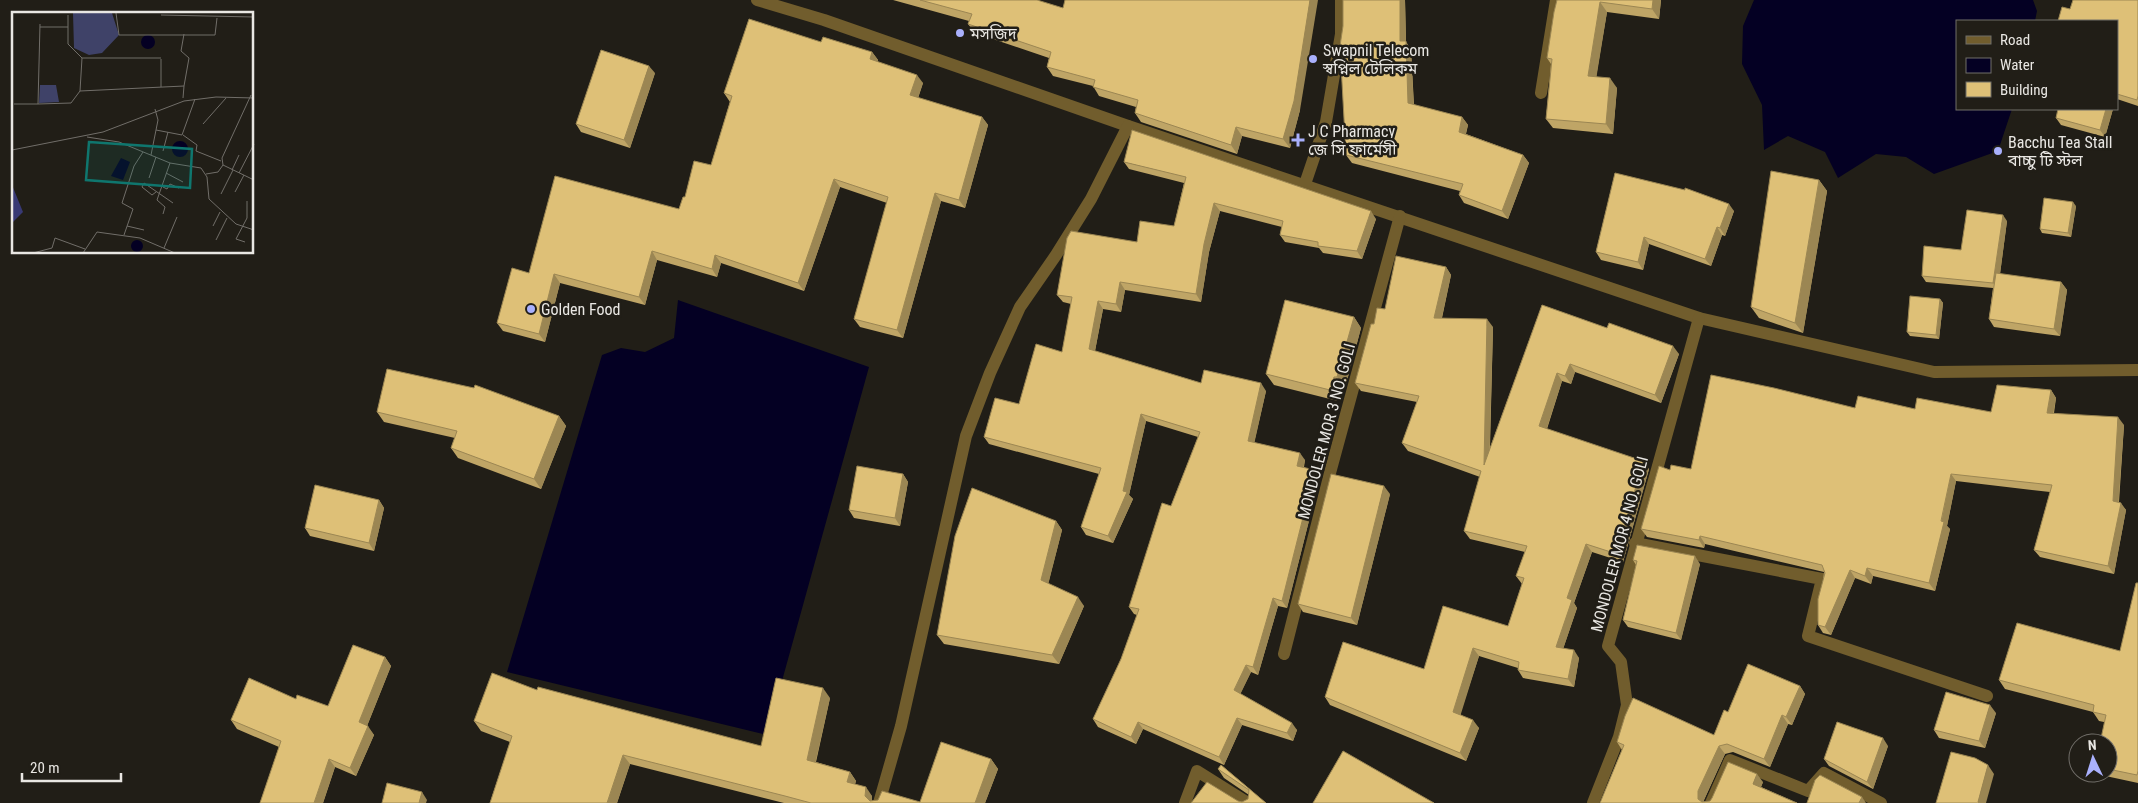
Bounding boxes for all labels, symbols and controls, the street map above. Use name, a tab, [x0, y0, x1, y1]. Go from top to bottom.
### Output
inset map	[12, 12, 254, 254]
legend	[1956, 20, 2118, 110]
place label: মসজিদ	[969, 24, 1018, 43]
marker: মসজিদ	[954, 27, 966, 39]
text: Road	[2000, 31, 2030, 49]
place label: Swapnil Telecom স্বপ্নিল টেলিকম	[1322, 41, 1429, 78]
marker: Swapnil Telecom স্বপ্নিল টেলিকম	[1307, 53, 1319, 65]
text: Water	[2000, 56, 2035, 74]
text: Building	[2000, 81, 2048, 99]
place label: J C Pharmacy জে সি ফার্মেসী	[1308, 122, 1397, 159]
place label: Bacchu Tea Stall বাচ্চু টি স্টল	[2007, 133, 2112, 170]
marker: J C Pharmacy জে সি ফার্মেসী	[1292, 134, 1304, 146]
marker: Bacchu Tea Stall বাচ্চু টি স্টল	[1992, 145, 2004, 157]
place label: Golden Food	[541, 300, 621, 319]
marker: Golden Food	[525, 303, 537, 315]
street label: MONDOLER MOR 3 NO. GOLI	[1294, 341, 1359, 521]
street label: MONDOLER MOR 4 NO. GOLI	[1587, 454, 1652, 634]
north arrow	[2068, 733, 2118, 783]
text: N	[2087, 737, 2097, 753]
scale bar	[22, 750, 121, 782]
text: 20 m	[30, 759, 60, 777]

